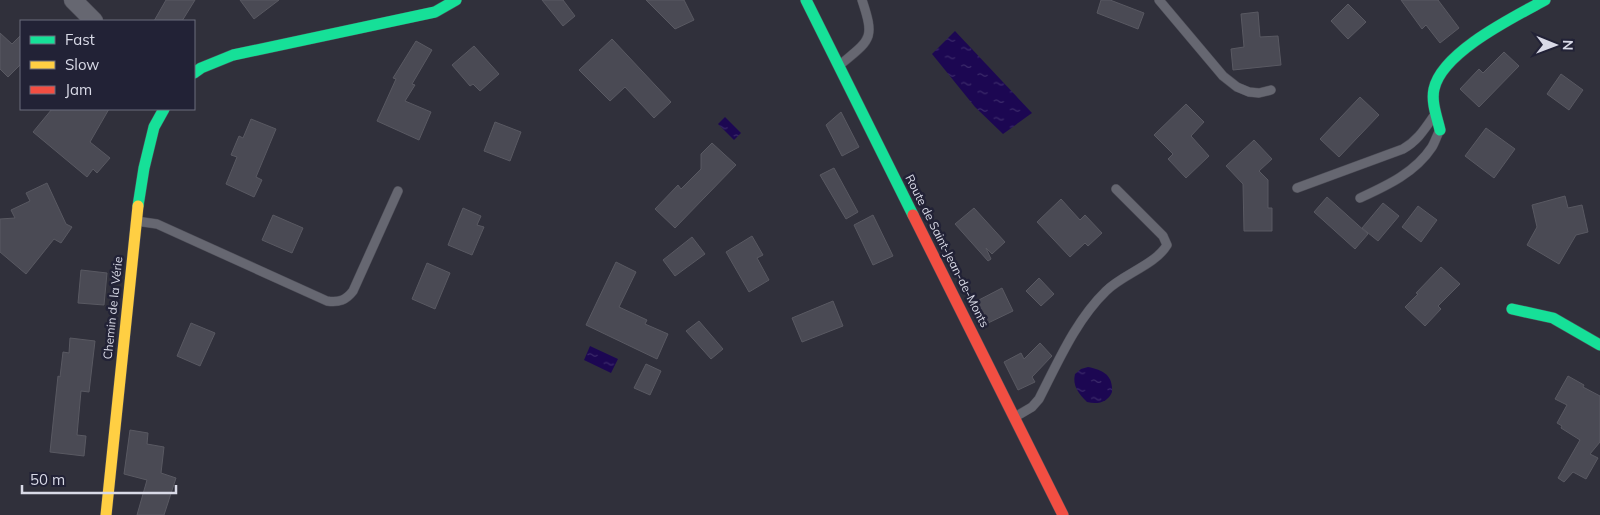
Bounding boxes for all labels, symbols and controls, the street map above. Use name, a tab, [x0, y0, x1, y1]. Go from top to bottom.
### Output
legend	[20, 20, 195, 110]
north arrow	[1530, 20, 1580, 70]
text: Fast	[65, 30, 95, 49]
text: N	[1559, 40, 1577, 51]
text: Slow	[65, 55, 99, 74]
text: Jam	[65, 80, 92, 99]
street label: Route de Saint-Jean-de-Monts	[902, 172, 993, 330]
street label: Chemin de la Vérie	[100, 256, 125, 360]
scale bar	[22, 462, 176, 494]
text: 50 m	[30, 470, 65, 489]

